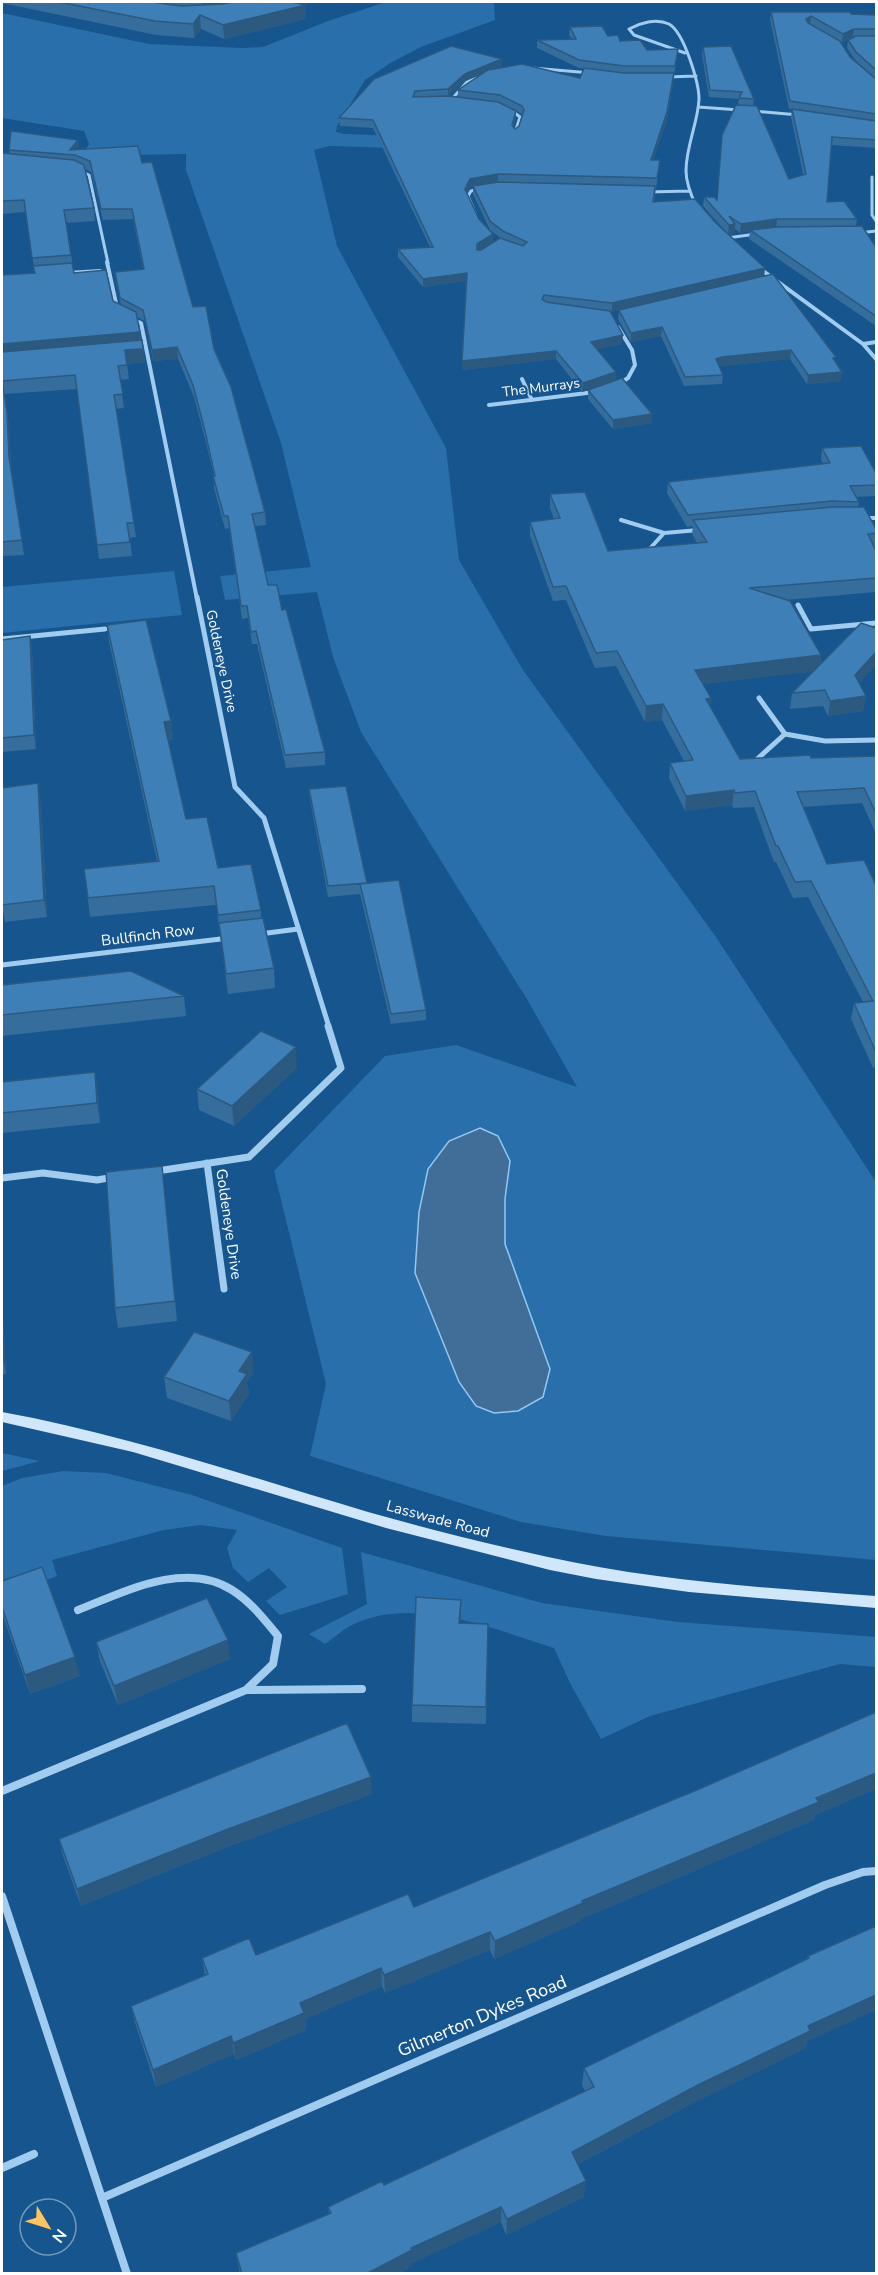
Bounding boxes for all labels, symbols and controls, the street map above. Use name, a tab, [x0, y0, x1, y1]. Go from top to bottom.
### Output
street label: The Murrays	[501, 373, 581, 402]
street label: Goldeneye Drive	[201, 608, 242, 714]
street label: Bullfinch Row	[100, 919, 196, 951]
street label: Goldeneye Drive	[211, 1167, 247, 1281]
street label: Lasswade Road	[384, 1496, 492, 1542]
street label: Gilmerton Dykes Road	[394, 1969, 570, 2063]
north arrow	[18, 2197, 78, 2257]
text: N	[47, 2224, 71, 2247]

